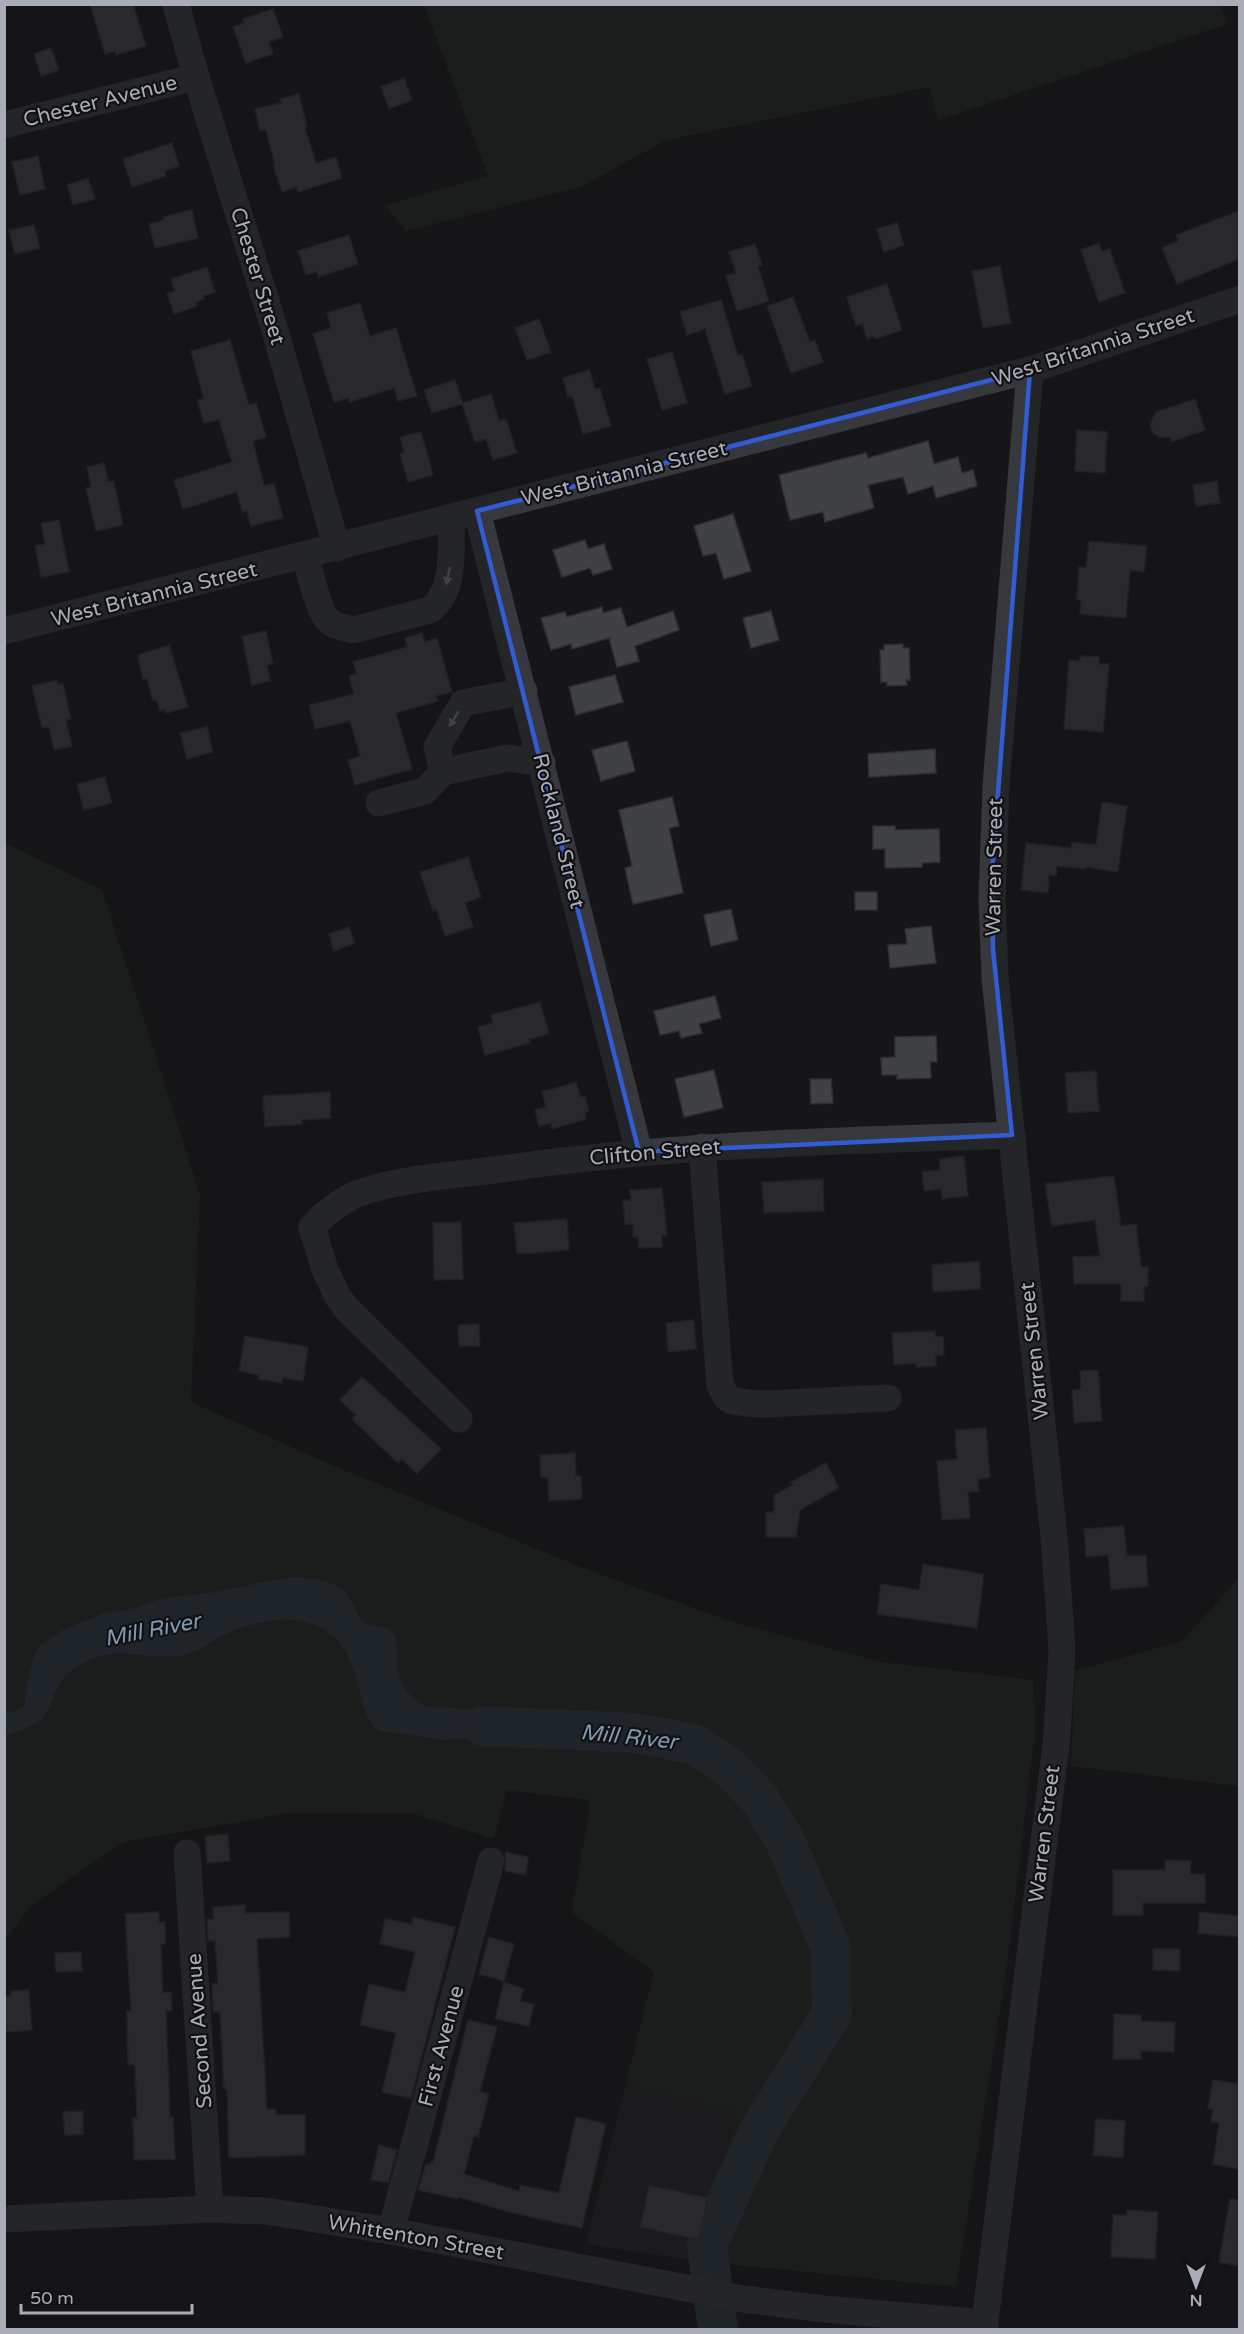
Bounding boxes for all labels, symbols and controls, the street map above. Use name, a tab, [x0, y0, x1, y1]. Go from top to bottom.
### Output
street label: Chester Avenue	[21, 70, 180, 133]
street label: Chester Street	[225, 204, 290, 348]
street label: West Britannia Street	[989, 303, 1197, 392]
street label: West Britannia Street	[519, 436, 730, 511]
street label: West Britannia Street	[49, 557, 260, 632]
one-way arrow	[443, 566, 452, 585]
one-way arrow	[449, 711, 459, 728]
street label: Rockland Street	[527, 751, 590, 911]
street label: Warren Street	[981, 798, 1008, 936]
street label: Clifton Street	[588, 1134, 722, 1171]
street label: Warren Street	[1015, 1281, 1054, 1421]
water label: Mill River	[102, 1608, 205, 1652]
water label: Mill River	[579, 1719, 681, 1755]
street label: Warren Street	[1024, 1764, 1065, 1904]
street label: Second Avenue	[182, 1952, 217, 2109]
street label: First Avenue	[413, 1983, 470, 2109]
street label: Whittenton Street	[326, 2210, 506, 2265]
north arrow	[1166, 2256, 1226, 2316]
scale bar	[21, 2277, 192, 2315]
text: 50 m	[30, 2287, 74, 2309]
text: N	[1190, 2290, 1202, 2310]

